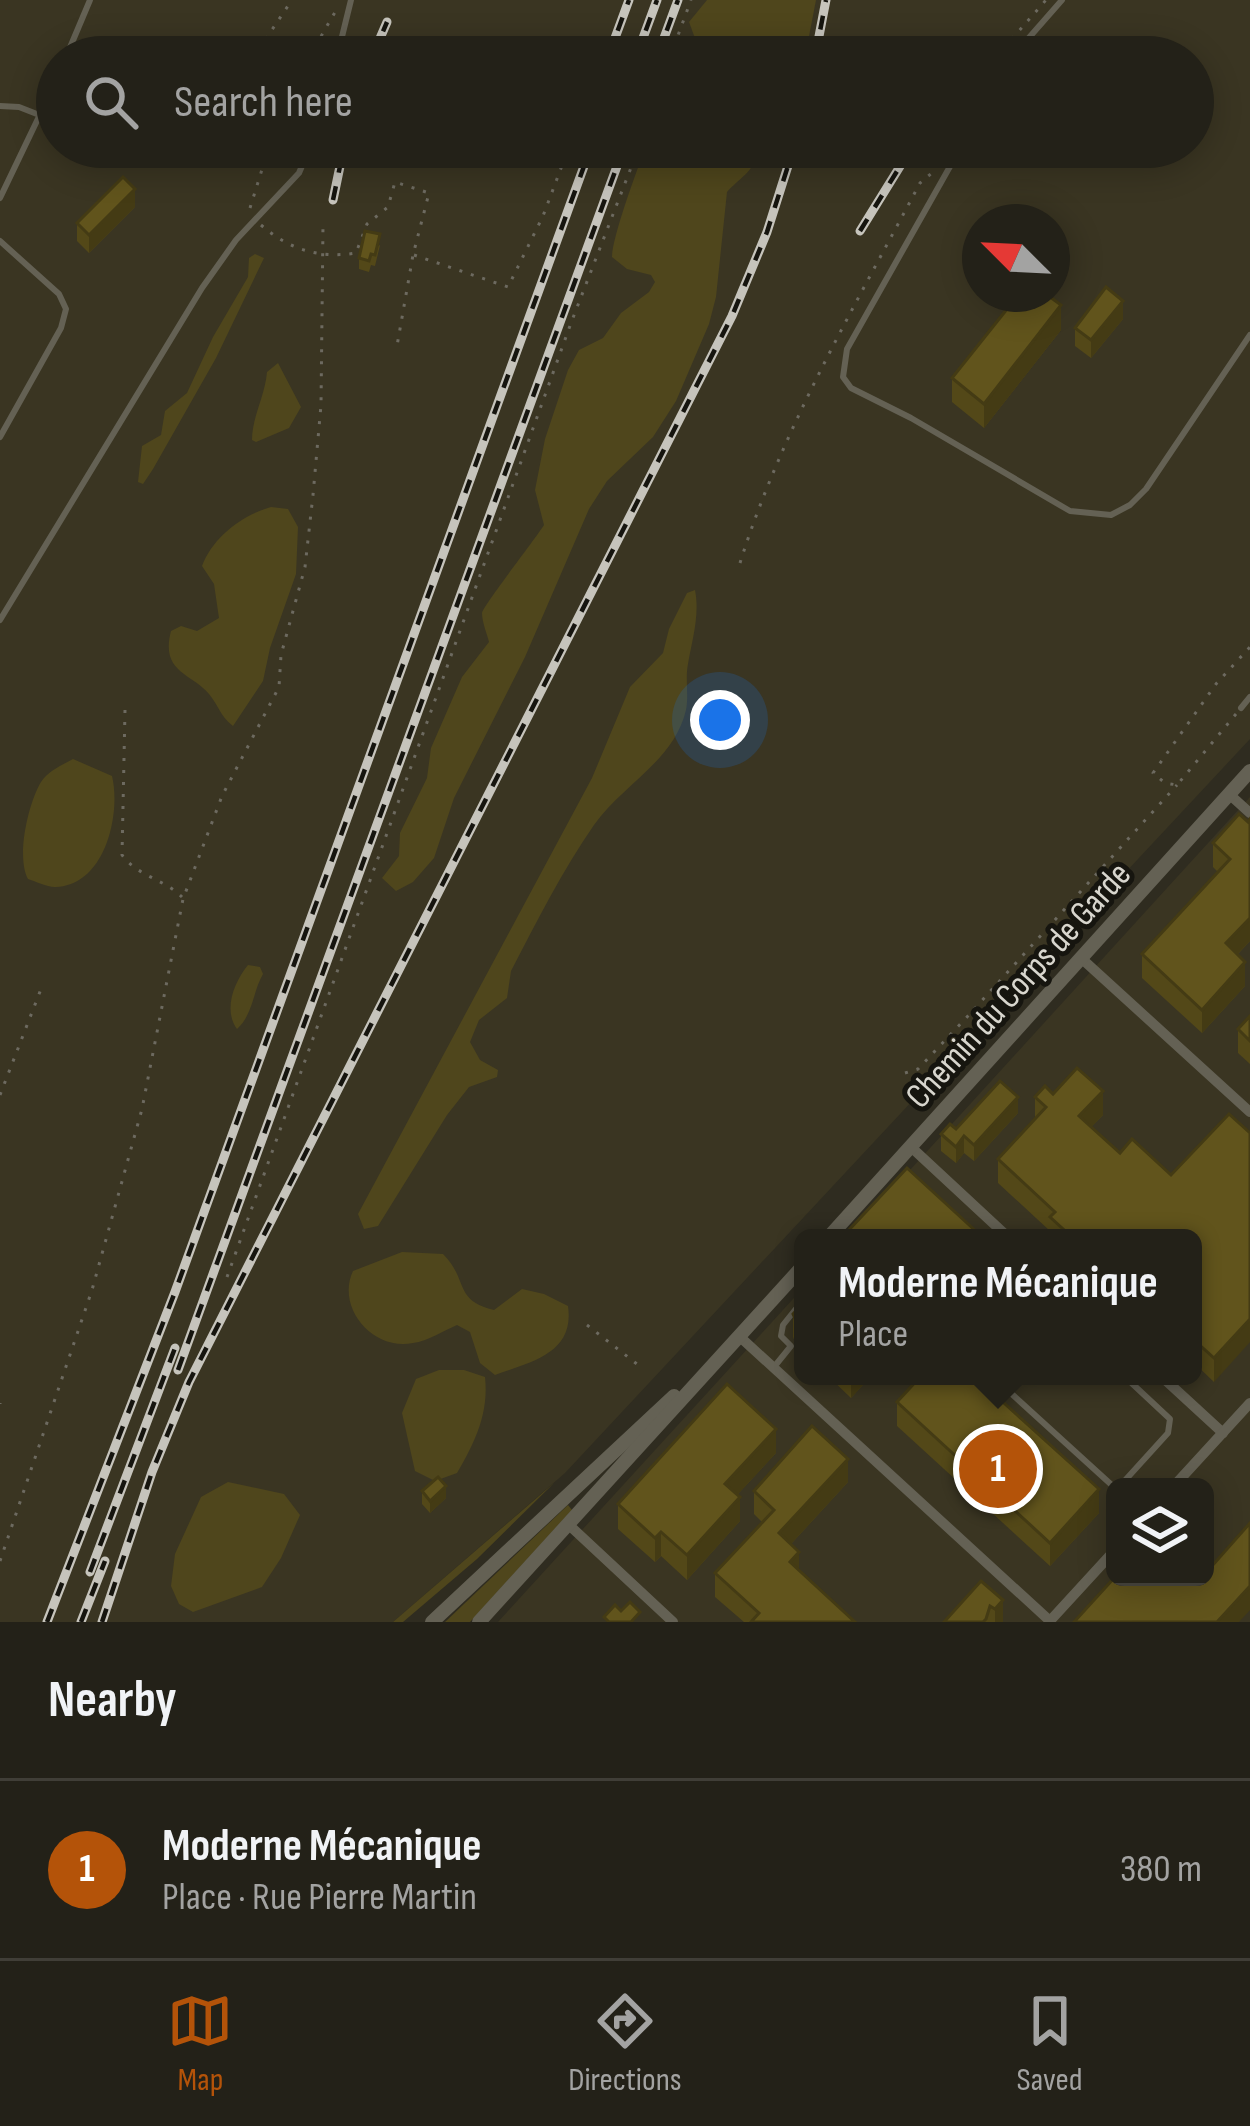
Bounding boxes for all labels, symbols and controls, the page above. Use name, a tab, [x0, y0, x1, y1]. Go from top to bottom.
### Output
search box	[36, 36, 1214, 168]
icon: search	[78, 69, 144, 135]
text: Search here	[174, 75, 353, 130]
north arrow	[962, 204, 1070, 312]
your location	[690, 690, 750, 750]
street label: Chemin du Corps de Garde	[897, 854, 1141, 1118]
popup	[794, 1229, 1202, 1385]
text: Moderne Mécanique	[838, 1256, 1158, 1311]
text: Place	[838, 1311, 908, 1358]
pin: 1	[959, 1424, 1037, 1514]
map controls	[1106, 1478, 1214, 1586]
button: layers	[1106, 1478, 1214, 1586]
text: Nearby	[48, 1670, 177, 1731]
text: Moderne Mécanique	[162, 1819, 481, 1874]
text: 1	[79, 1846, 95, 1893]
text: 380 m	[1120, 1846, 1202, 1893]
text: Place · Rue Pierre Martin	[162, 1874, 477, 1921]
tab: Map	[167, 1988, 233, 2100]
tab: Directions	[568, 1988, 682, 2100]
tab: Saved	[1016, 1988, 1083, 2100]

